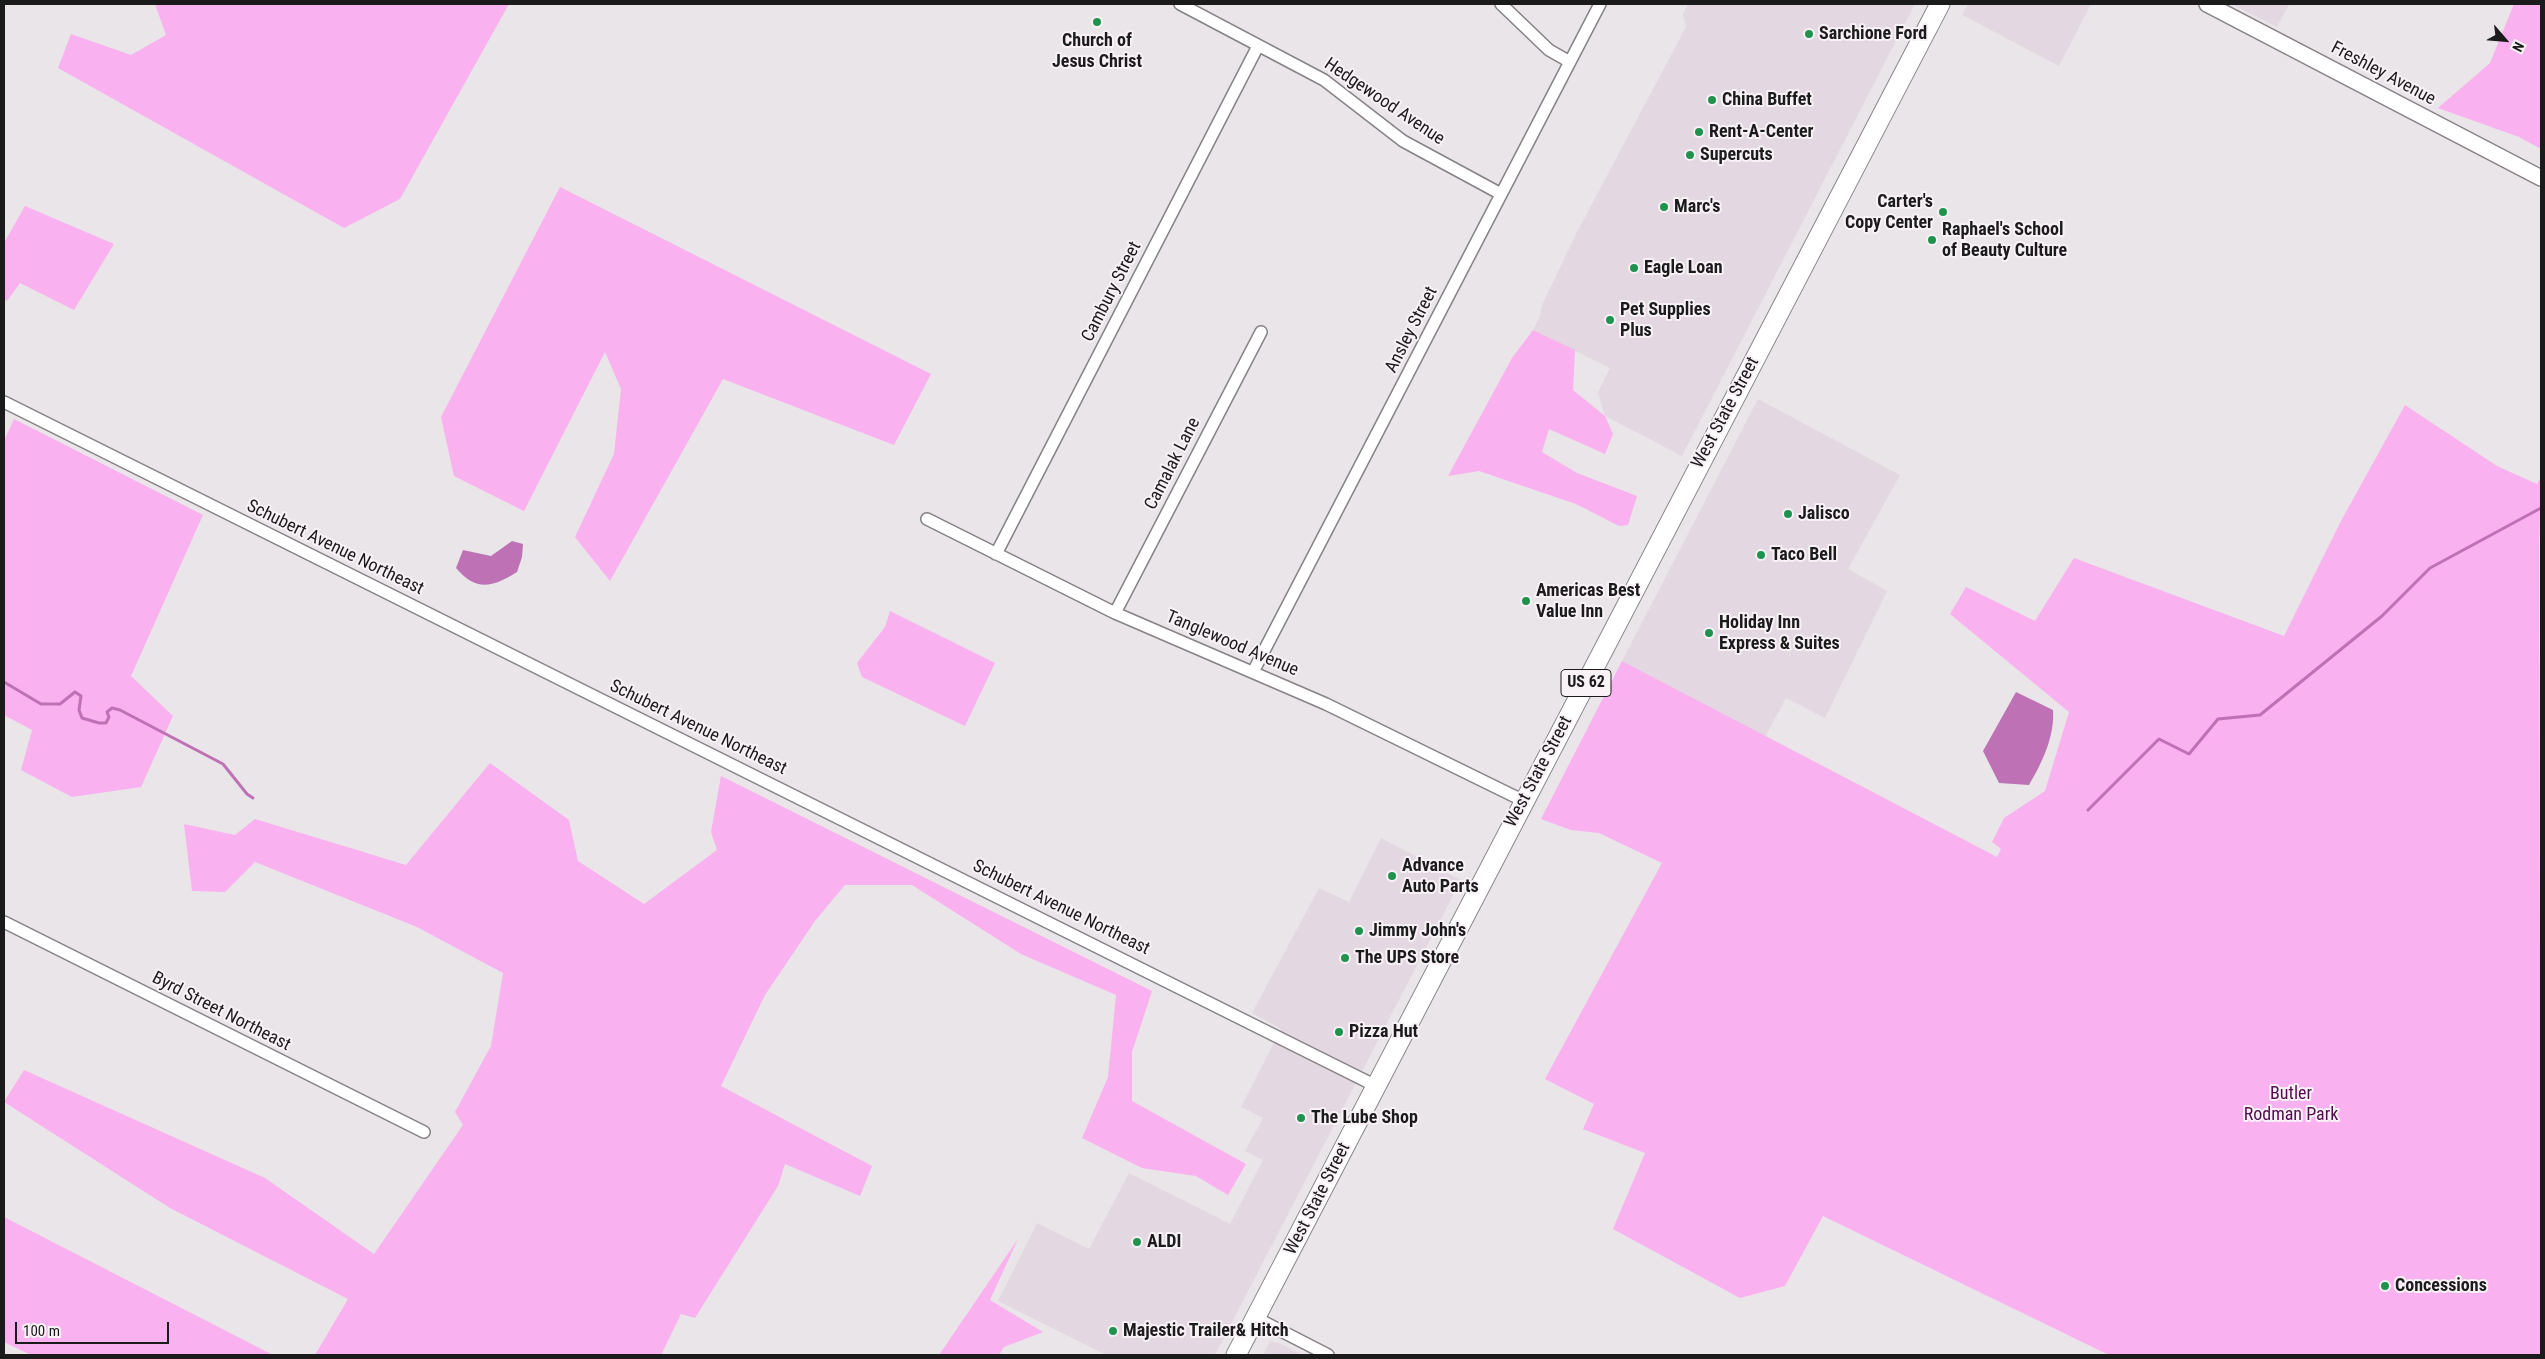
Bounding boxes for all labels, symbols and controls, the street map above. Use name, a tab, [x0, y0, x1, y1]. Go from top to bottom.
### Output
north arrow	[2480, 15, 2530, 65]
marker: Church of Jesus Christ	[1091, 16, 1103, 28]
place label: Sarchione Ford	[1819, 23, 1927, 45]
marker: Sarchione Ford	[1803, 28, 1815, 40]
place label: Church of Jesus Christ	[1052, 30, 1142, 72]
street label: Freshley Avenue	[2327, 37, 2439, 111]
text: N	[2509, 39, 2527, 54]
street label: Hedgewood Avenue	[1320, 54, 1448, 150]
place label: China Buffet	[1722, 89, 1812, 111]
marker: China Buffet	[1706, 94, 1718, 106]
place label: Rent-A-Center	[1709, 121, 1814, 143]
marker: Rent-A-Center	[1693, 126, 1705, 138]
place label: Supercuts	[1700, 144, 1773, 166]
marker: Supercuts	[1684, 149, 1696, 161]
place label: Carter's Copy Center	[1845, 191, 1933, 233]
place label: Marc's	[1674, 196, 1720, 218]
marker: Marc's	[1658, 201, 1670, 213]
marker: Carter's Copy Center	[1937, 206, 1949, 218]
place label: Raphael's School of Beauty Culture	[1942, 219, 2067, 262]
marker: Raphael's School of Beauty Culture	[1926, 234, 1938, 246]
street label: Cambury Street	[1078, 238, 1146, 346]
place label: Eagle Loan	[1644, 257, 1723, 279]
marker: Eagle Loan	[1628, 262, 1640, 274]
street label: Ansley Street	[1381, 283, 1443, 377]
place label: Pet Supplies Plus	[1620, 299, 1711, 342]
marker: Pet Supplies Plus	[1604, 314, 1616, 326]
street label: West State Street	[1688, 354, 1764, 472]
street label: Camalak Lane	[1141, 414, 1205, 514]
street label: Schubert Avenue Northeast	[243, 496, 427, 600]
place label: Jalisco	[1798, 503, 1850, 525]
marker: Jalisco	[1782, 508, 1794, 520]
place label: Taco Bell	[1771, 544, 1837, 566]
marker: Taco Bell	[1755, 549, 1767, 561]
place label: Americas Best Value Inn	[1536, 580, 1640, 622]
marker: Americas Best Value Inn	[1520, 595, 1532, 607]
street label: Tanglewood Avenue	[1163, 606, 1301, 682]
place label: Holiday Inn Express & Suites	[1719, 612, 1840, 654]
marker: Holiday Inn Express & Suites	[1703, 627, 1715, 639]
road number: US 62	[1561, 670, 1611, 696]
street label: Schubert Avenue Northeast	[606, 676, 790, 780]
street label: West State Street	[1501, 713, 1577, 831]
place label: Advance Auto Parts	[1402, 855, 1479, 898]
street label: Schubert Avenue Northeast	[969, 856, 1153, 960]
marker: Advance Auto Parts	[1386, 870, 1398, 882]
place label: Jimmy John's	[1369, 920, 1466, 942]
marker: Jimmy John's	[1353, 925, 1365, 937]
place label: The UPS Store	[1355, 947, 1459, 969]
marker: The UPS Store	[1339, 952, 1351, 964]
street label: Byrd Street Northeast	[148, 968, 294, 1056]
place label: Pizza Hut	[1349, 1021, 1418, 1043]
marker: Pizza Hut	[1333, 1026, 1345, 1038]
park label: Butler Rodman Park	[2244, 1083, 2338, 1126]
place label: The Lube Shop	[1311, 1107, 1418, 1129]
marker: The Lube Shop	[1295, 1112, 1307, 1124]
street label: West State Street	[1280, 1139, 1356, 1259]
place label: ALDI	[1147, 1231, 1181, 1253]
marker: ALDI	[1131, 1236, 1143, 1248]
place label: Concessions	[2395, 1275, 2487, 1297]
marker: Concessions	[2379, 1280, 2391, 1292]
scale bar	[18, 1312, 171, 1344]
place label: Majestic Trailer& Hitch	[1123, 1320, 1289, 1342]
text: 100 m	[23, 1322, 60, 1340]
marker: Majestic Trailer& Hitch	[1107, 1325, 1119, 1337]

